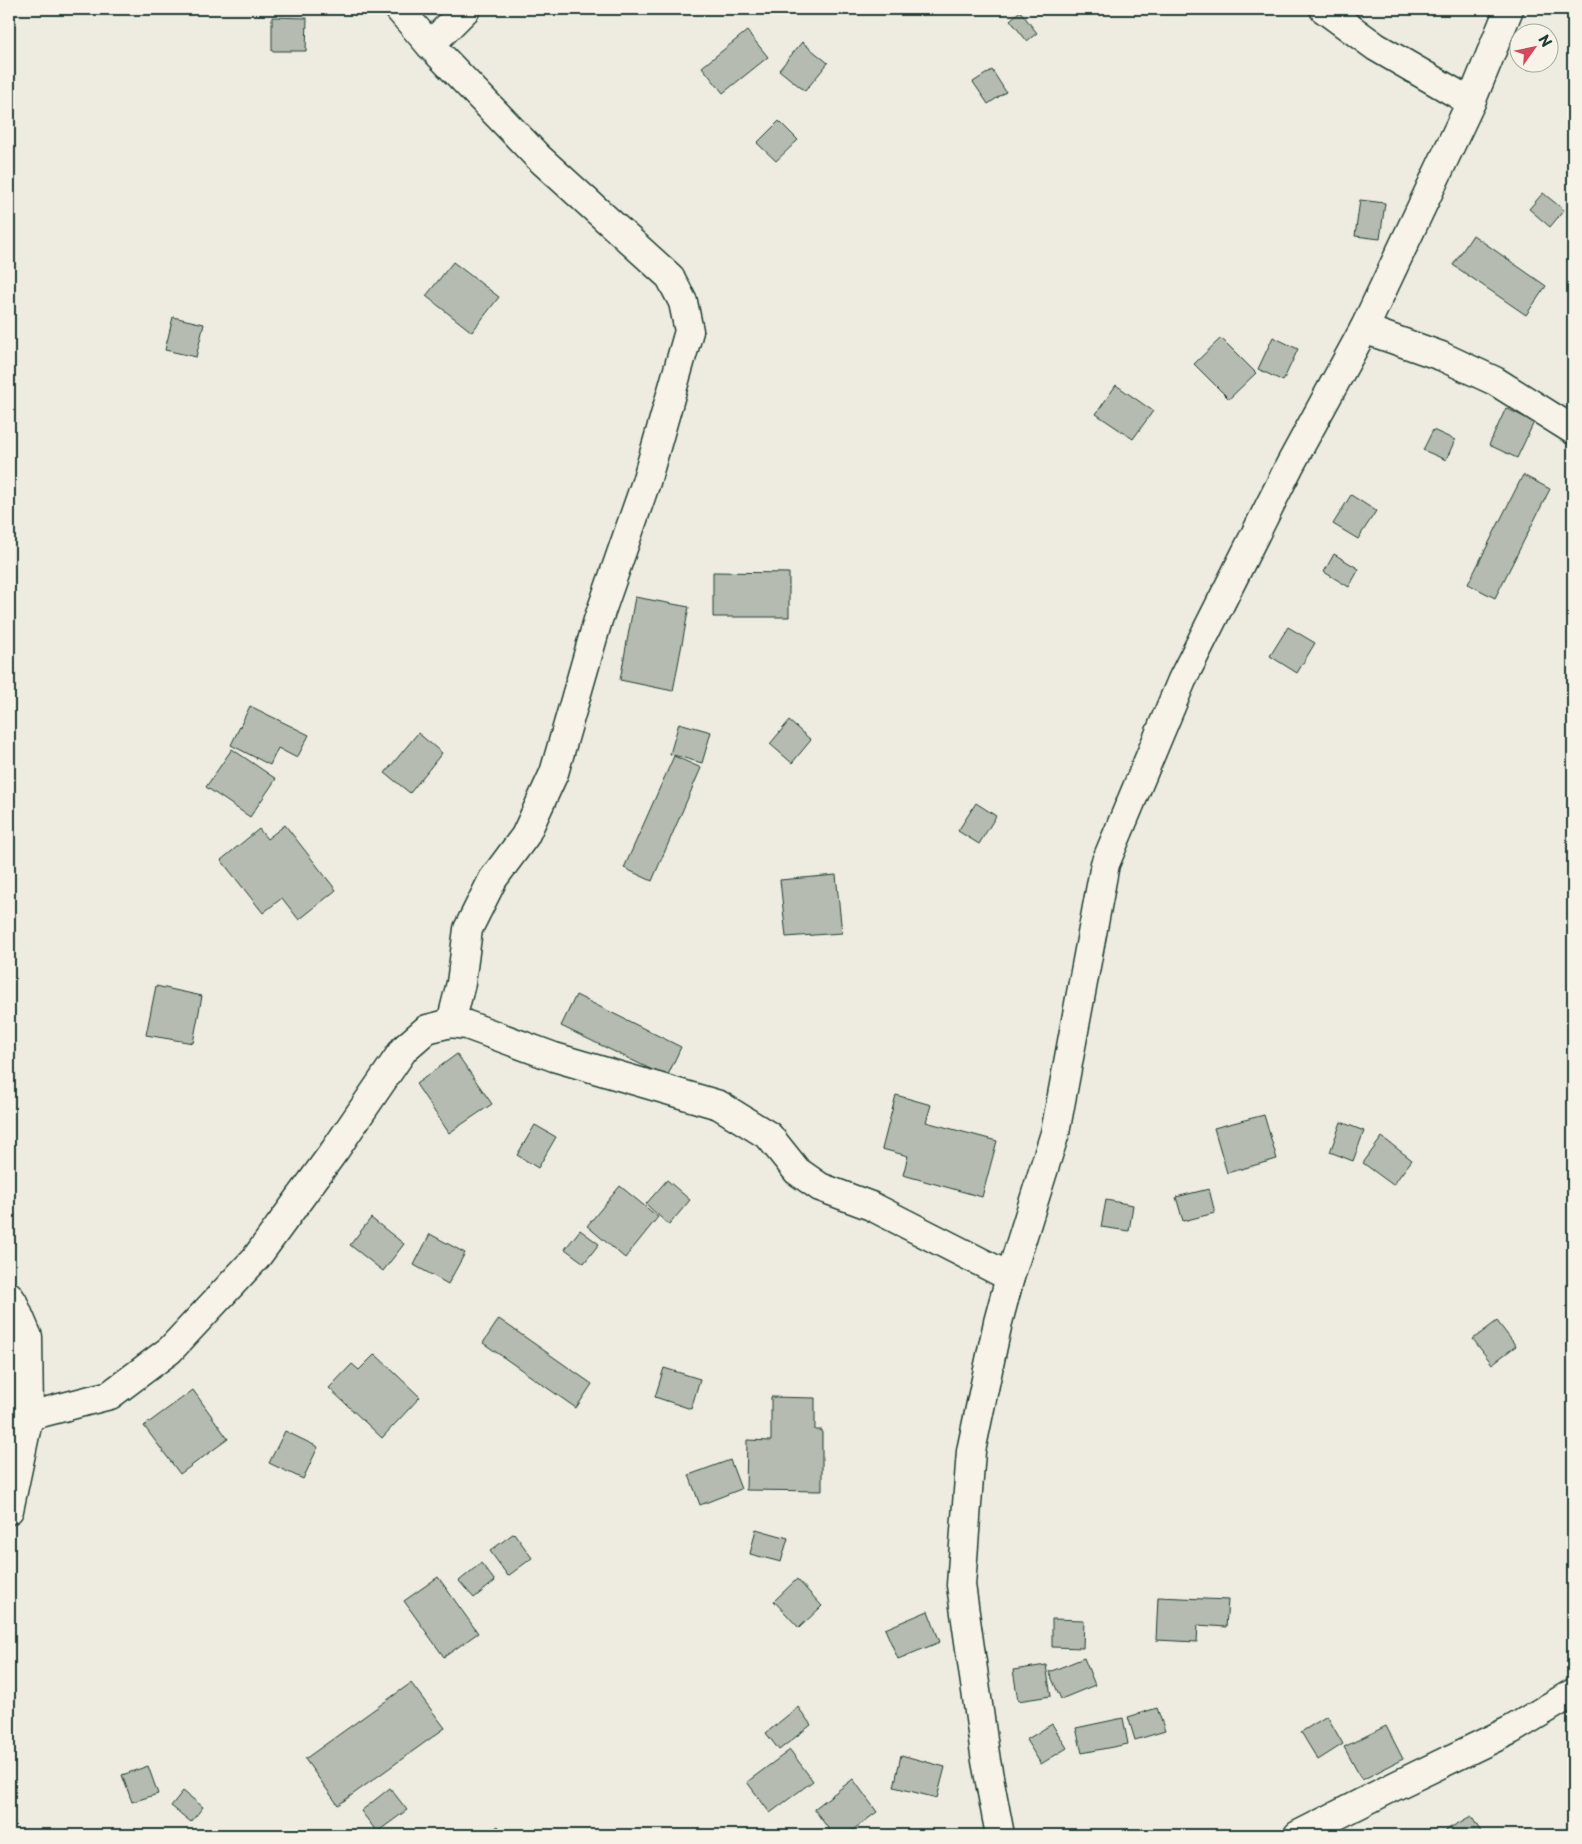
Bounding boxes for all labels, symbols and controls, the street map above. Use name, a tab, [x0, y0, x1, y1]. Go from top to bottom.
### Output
north arrow	[1510, 22, 1560, 72]
text: N	[1533, 30, 1557, 51]

